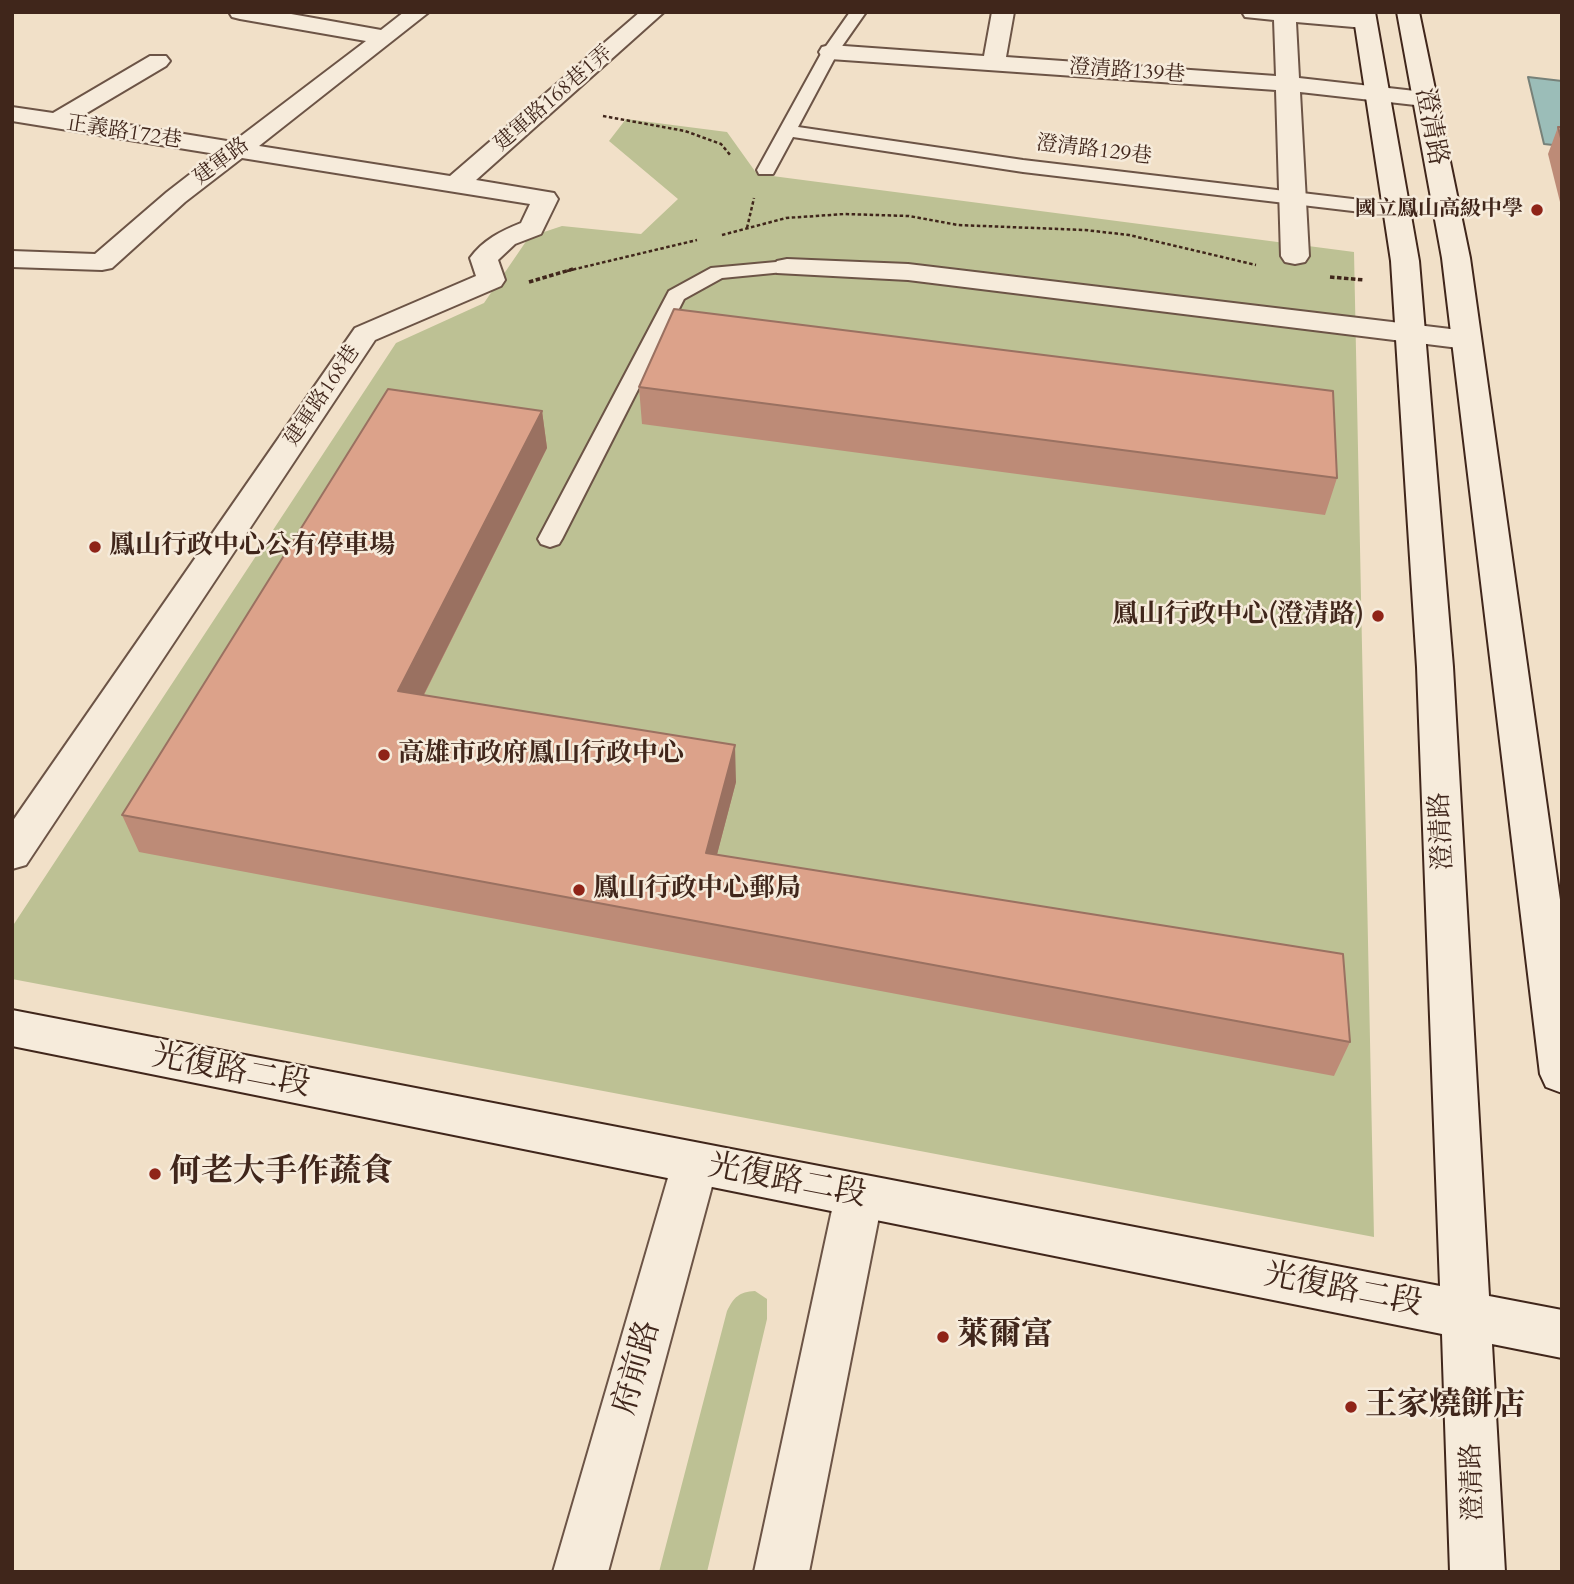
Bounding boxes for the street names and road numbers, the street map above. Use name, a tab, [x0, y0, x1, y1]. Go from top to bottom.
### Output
street label: 建軍路168巷1弄	[490, 41, 618, 157]
street label: 澄清路139巷	[1068, 55, 1186, 89]
street label: 澄清路	[1407, 86, 1453, 168]
street label: 正義路172巷	[65, 111, 183, 155]
street label: 澄清路129巷	[1035, 131, 1153, 171]
street label: 建軍路	[189, 133, 255, 191]
street label: 建軍路168巷	[280, 341, 366, 451]
street label: 澄清路	[1425, 791, 1461, 871]
street label: 光復路二段	[149, 1038, 313, 1106]
street label: 光復路二段	[705, 1148, 869, 1216]
street label: 光復路二段	[1261, 1257, 1425, 1325]
street label: 府前路	[606, 1317, 670, 1419]
street label: 澄清路	[1457, 1442, 1491, 1522]

